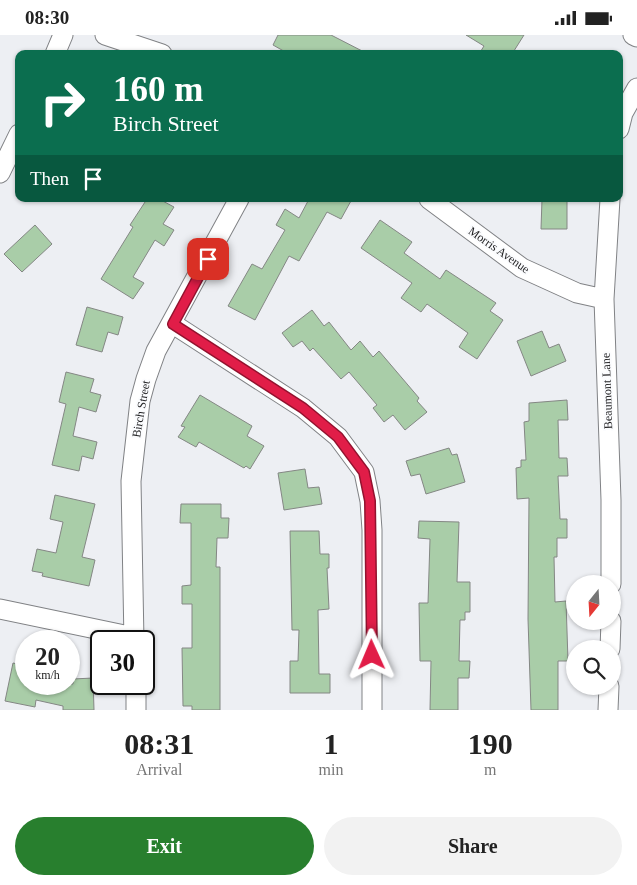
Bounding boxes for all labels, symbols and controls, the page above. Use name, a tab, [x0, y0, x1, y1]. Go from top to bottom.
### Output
text: 08:30	[25, 7, 69, 28]
icon: right	[30, 70, 95, 135]
text: 160 m	[113, 70, 203, 109]
text: Birch Street	[113, 111, 219, 136]
icon: arrive	[79, 165, 107, 193]
text: Then	[30, 168, 69, 189]
street label: Morris Avenue	[466, 224, 532, 276]
pin	[187, 238, 229, 280]
icon: arrive	[194, 245, 222, 273]
street label: Beaumont Lane	[599, 353, 615, 429]
street label: Birch Street	[129, 379, 153, 439]
north arrow	[566, 575, 621, 630]
map controls	[566, 575, 621, 695]
position arrow	[345, 628, 397, 680]
speed limit sign: 30	[90, 630, 155, 695]
button: search	[566, 640, 621, 695]
text: 20	[35, 643, 60, 670]
text: km/h	[35, 668, 60, 682]
text: 08:31	[124, 727, 194, 760]
text: 1	[323, 727, 338, 760]
text: 190	[468, 727, 513, 760]
text: Arrival	[136, 761, 182, 778]
text: min	[319, 761, 343, 778]
text: m	[484, 761, 496, 778]
button: Exit	[15, 817, 314, 875]
button: Share	[324, 817, 622, 875]

